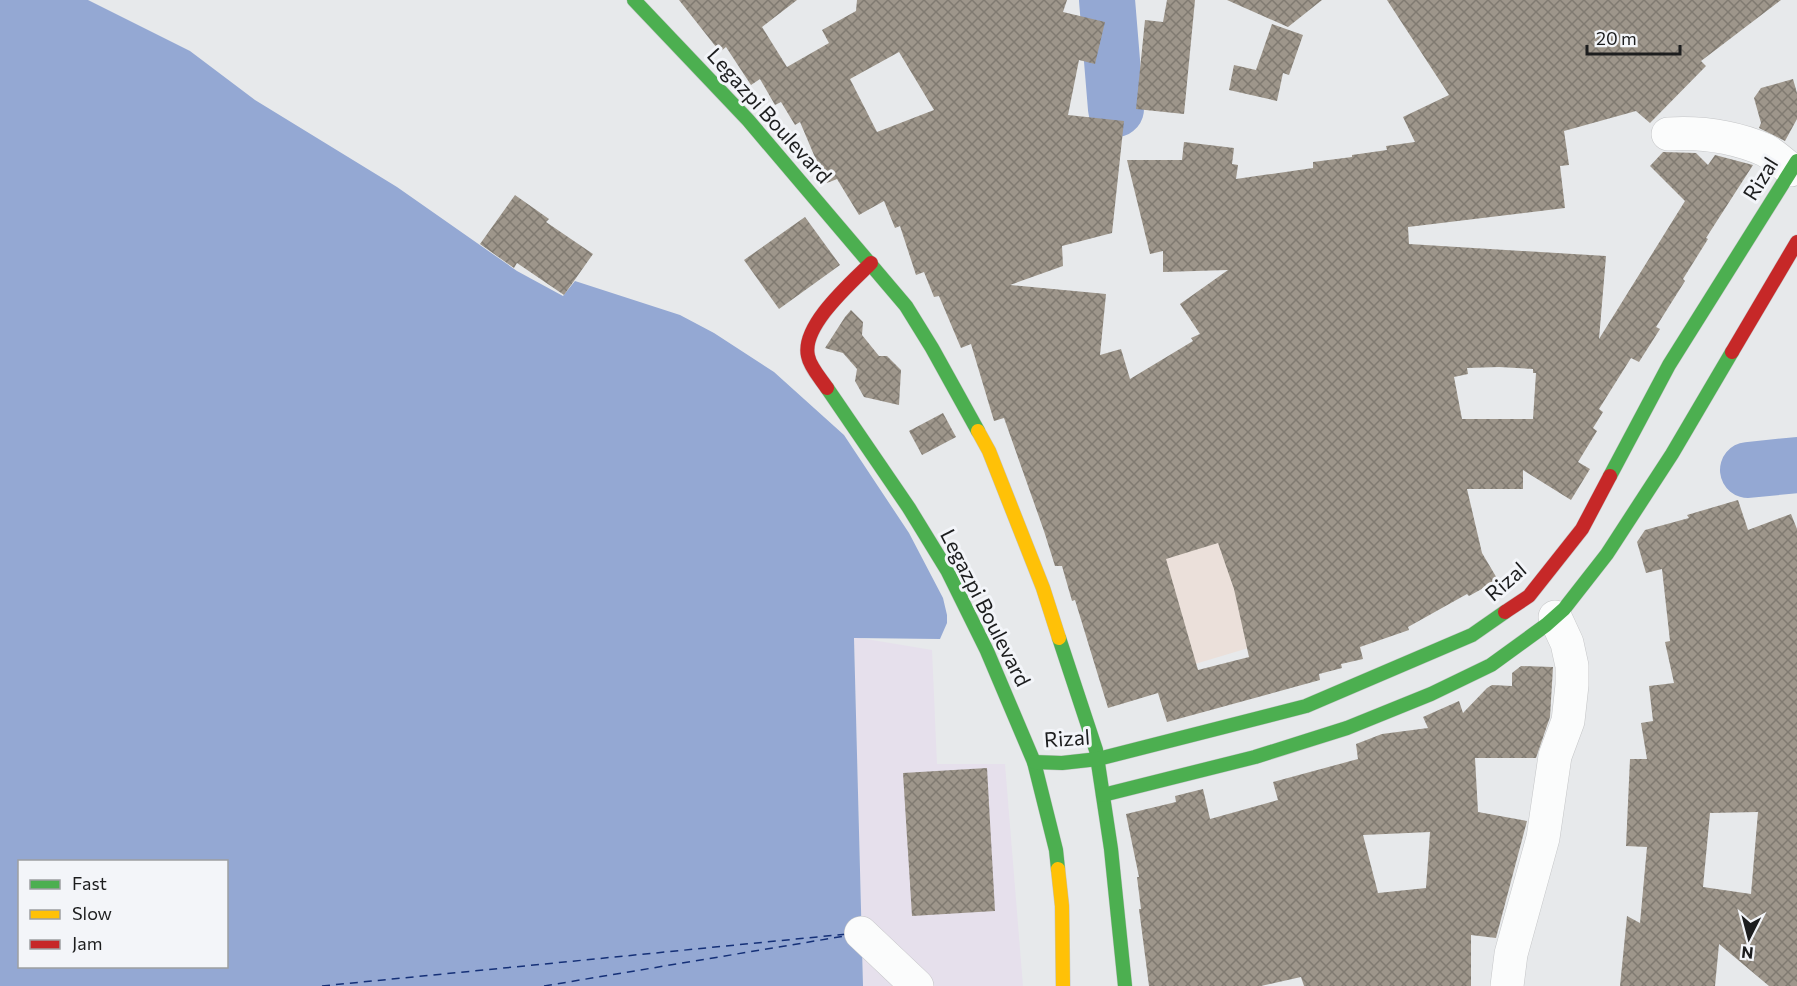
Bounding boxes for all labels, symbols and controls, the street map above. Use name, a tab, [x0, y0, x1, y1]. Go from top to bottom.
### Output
scale bar	[1587, 18, 1680, 56]
text: 20 m	[1596, 27, 1637, 49]
street label: Legazpi Boulevard	[703, 42, 837, 188]
street label: Rizal	[1737, 152, 1783, 204]
street label: Legazpi Boulevard	[936, 524, 1037, 690]
street label: Rizal	[1479, 556, 1531, 605]
street label: Rizal	[1043, 723, 1091, 752]
legend	[18, 860, 228, 968]
text: Fast	[72, 872, 107, 894]
text: Slow	[72, 902, 112, 924]
north arrow	[1719, 908, 1779, 968]
text: Jam	[72, 932, 102, 954]
text: N	[1740, 943, 1754, 963]

